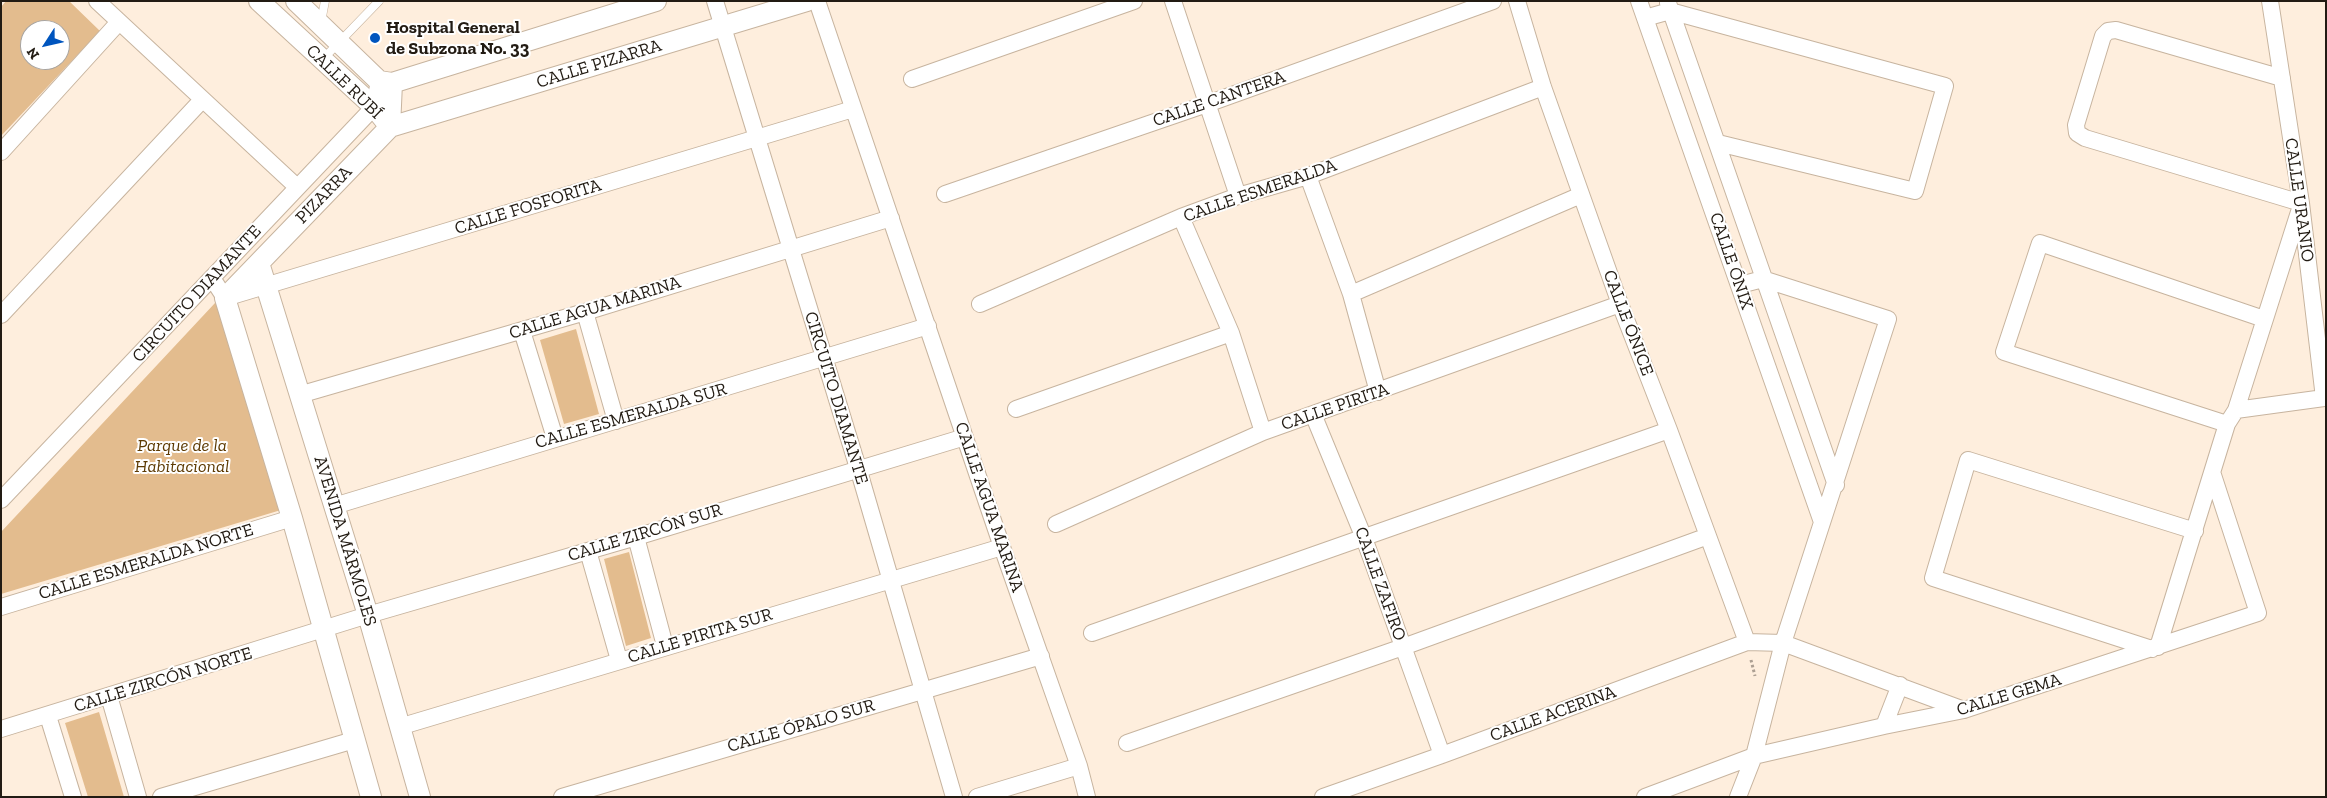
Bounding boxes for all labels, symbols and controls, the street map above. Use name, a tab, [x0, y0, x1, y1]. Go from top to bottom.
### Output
place label: Hospital General de Subzona No. 33	[386, 17, 529, 59]
north arrow	[20, 20, 70, 70]
marker: Hospital General de Subzona No. 33	[368, 31, 382, 45]
street label: CALLE PIZARRA	[534, 35, 664, 93]
street label: CALLE RUBÍ	[301, 40, 387, 124]
text: N	[23, 44, 43, 63]
street label: CALLE CANTERA	[1150, 66, 1288, 132]
street label: CALLE URANIO	[2280, 136, 2318, 264]
street label: CALLE ESMERALDA	[1181, 155, 1339, 227]
street label: PIZARRA	[291, 162, 357, 228]
street label: CALLE FOSFORITA	[452, 174, 604, 240]
street label: CALLE ÓNIX	[1704, 210, 1758, 312]
street label: CIRCUITO DIAMANTE	[128, 221, 266, 367]
street label: CALLE ÓNICE	[1598, 267, 1658, 379]
street label: CALLE AGUA MARINA	[507, 272, 683, 344]
street label: CIRCUITO DIAMANTE	[799, 309, 873, 487]
street label: CALLE ESMERALDA SUR	[533, 378, 729, 454]
street label: CALLE PIRITA	[1278, 379, 1392, 435]
street label: CALLE AGUA MARINA	[950, 419, 1028, 595]
park label: Parque de la Habitacional	[135, 435, 229, 478]
street label: AVENIDA MÁRMOLES	[309, 453, 381, 629]
street label: CALLE ZIRCÓN SUR	[565, 499, 725, 567]
street label: CALLE ESMERALDA NORTE	[36, 519, 256, 605]
street label: CALLE ZAFIRO	[1349, 524, 1411, 644]
street label: CALLE PIRITA SUR	[625, 604, 775, 668]
street label: CALLE ZIRCÓN NORTE	[71, 643, 255, 717]
street label: CALLE GEMA	[1954, 669, 2064, 721]
street label: CALLE ACERINA	[1487, 681, 1619, 747]
street label: CALLE ÓPALO SUR	[725, 695, 877, 757]

